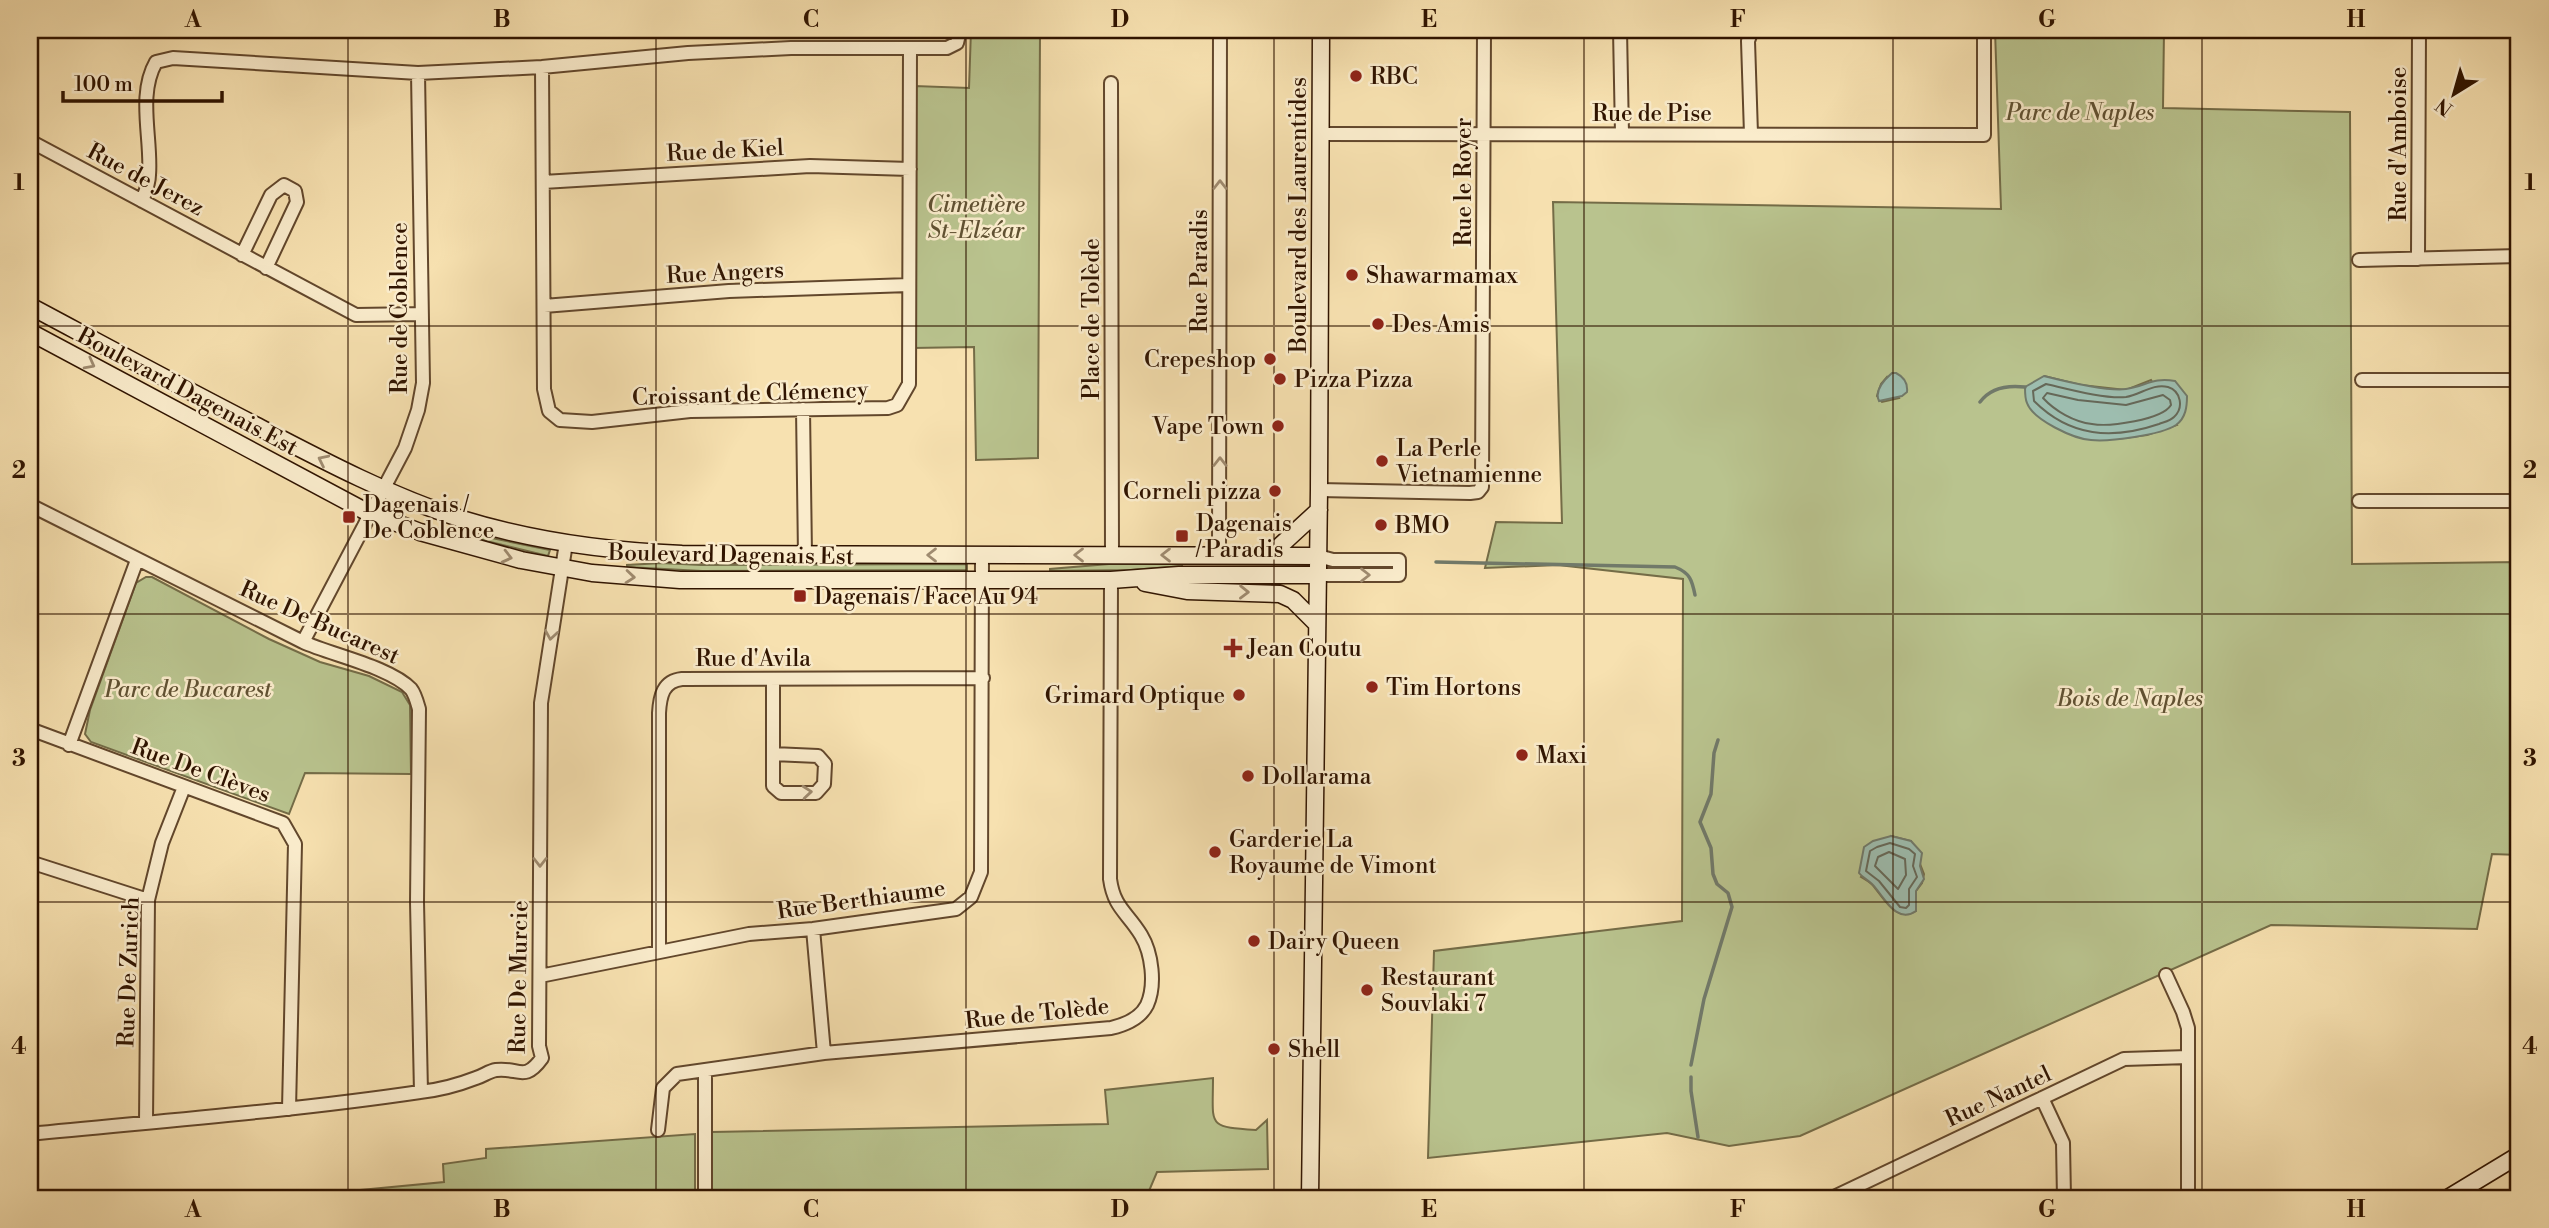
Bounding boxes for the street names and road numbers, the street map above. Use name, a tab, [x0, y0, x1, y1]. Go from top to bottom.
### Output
street label: Rue d'Amboise	[2385, 67, 2413, 221]
street label: Boulevard des Laurentides	[1285, 77, 1313, 354]
street label: Rue de Pise	[1592, 100, 1712, 128]
street label: Rue le Royer	[1450, 117, 1478, 247]
street label: Rue de Kiel	[666, 134, 785, 168]
street label: Rue de Jerez	[82, 137, 209, 222]
street label: Rue Paradis	[1186, 209, 1214, 333]
street label: Rue de Coblence	[386, 222, 414, 394]
street label: Place de Tolède	[1078, 238, 1106, 400]
street label: Rue Angers	[665, 256, 785, 290]
street label: Boulevard Dagenais Est	[72, 321, 303, 462]
street label: Croissant de Clémency	[631, 376, 869, 412]
street label: Boulevard Dagenais Est	[607, 539, 854, 571]
street label: Rue De Bucarest	[235, 575, 404, 671]
street label: Rue d'Avila	[695, 645, 811, 673]
street label: Rue De Clèves	[127, 733, 274, 809]
street label: Rue Berthiaume	[775, 874, 947, 926]
street label: Rue De Zurich	[112, 896, 146, 1048]
street label: Rue De Murcie	[504, 900, 534, 1054]
street label: Rue de Tolède	[964, 992, 1111, 1035]
street label: Rue Nantel	[1941, 1060, 2056, 1134]

